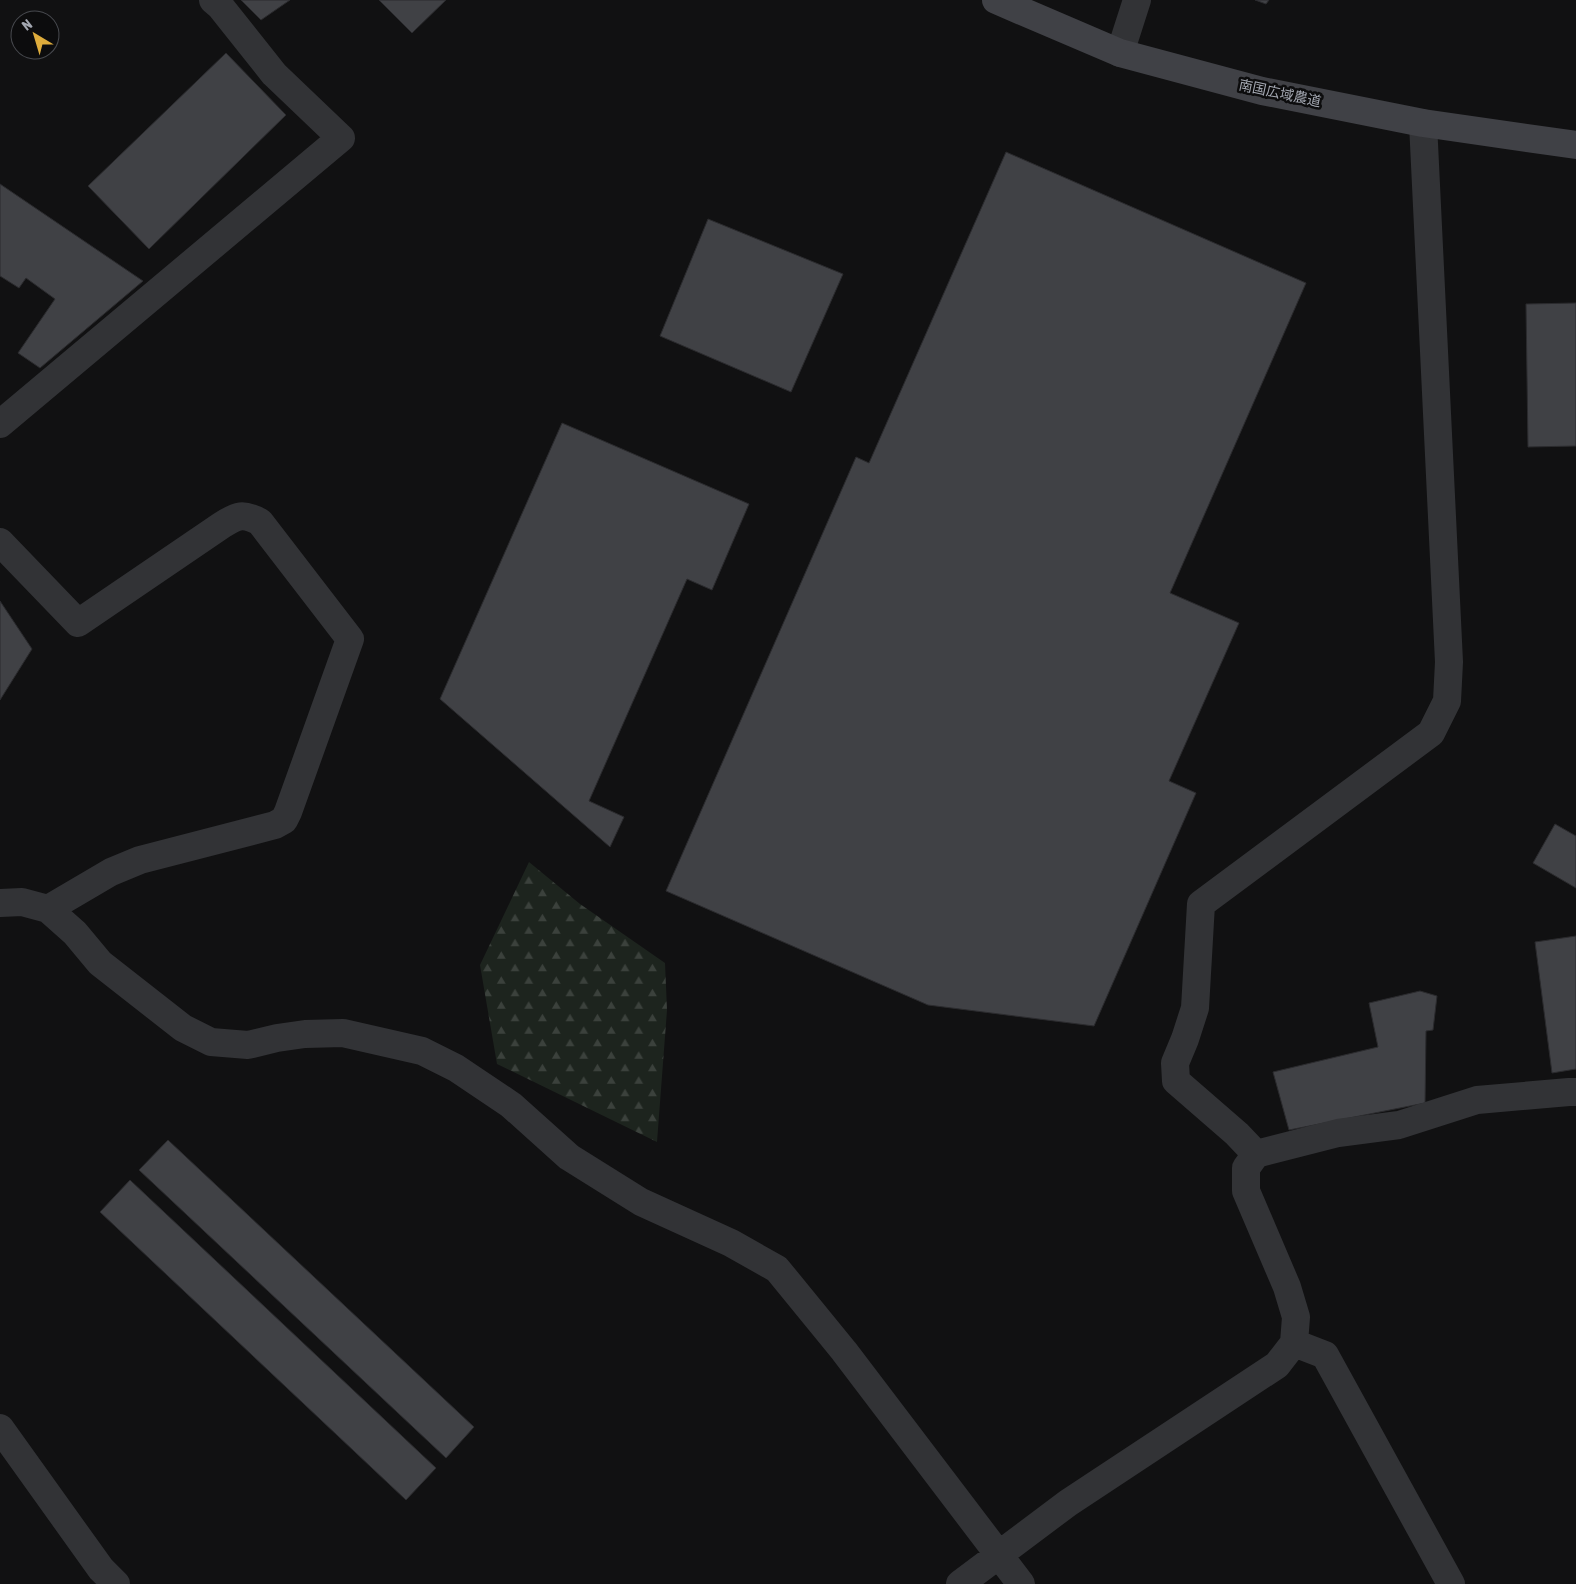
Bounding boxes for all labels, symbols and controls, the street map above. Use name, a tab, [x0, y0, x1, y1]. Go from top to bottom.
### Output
north arrow	[10, 10, 60, 60]
text: N	[19, 16, 35, 34]
street label: 南国広域農道	[1237, 76, 1323, 110]

